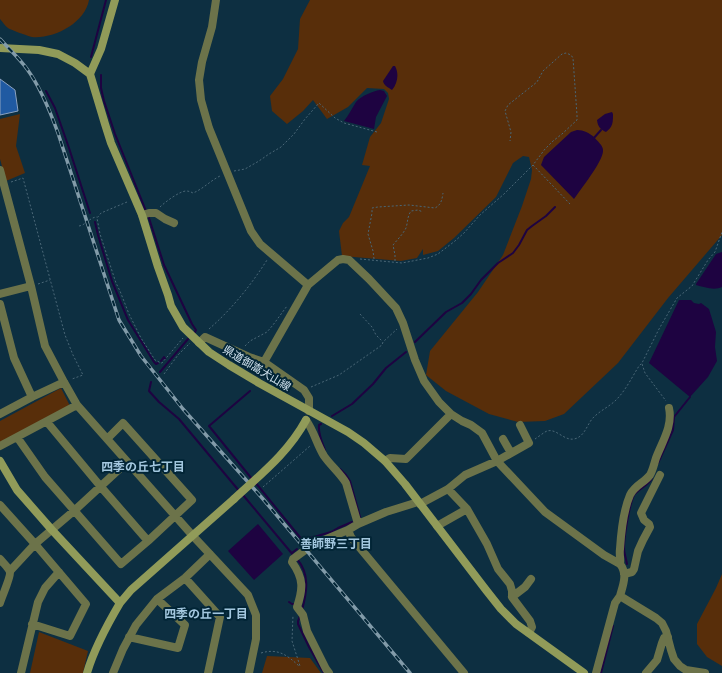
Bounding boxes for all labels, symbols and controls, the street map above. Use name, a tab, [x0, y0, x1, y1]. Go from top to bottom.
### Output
street label: 県道御嵩犬山線	[221, 343, 293, 393]
district label: 四季の丘七丁目	[101, 460, 185, 473]
district label: 善師野三丁目	[300, 537, 372, 550]
district label: 四季の丘一丁目	[164, 607, 248, 620]

